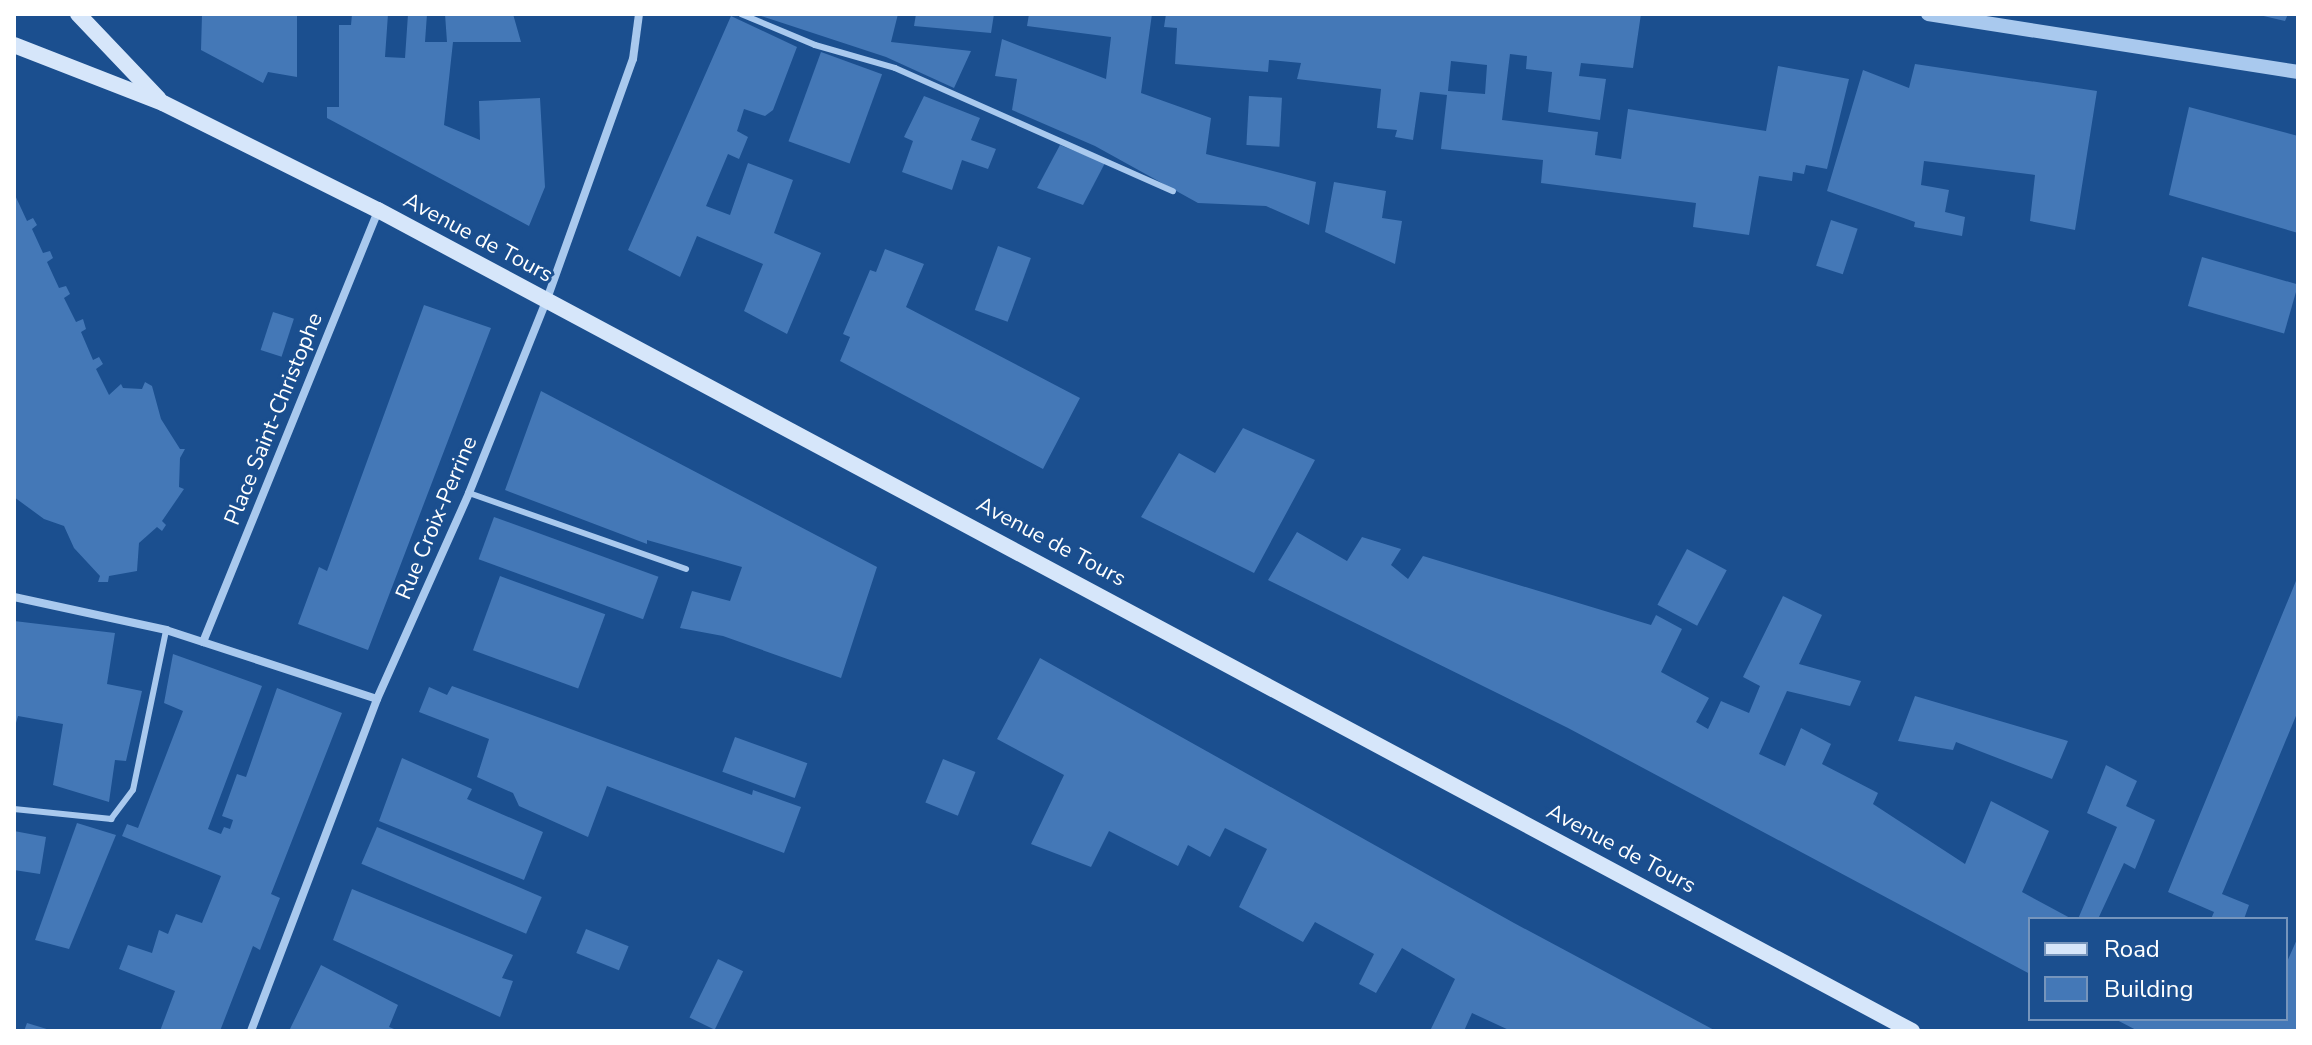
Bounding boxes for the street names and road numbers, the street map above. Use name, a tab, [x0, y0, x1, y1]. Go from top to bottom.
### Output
street label: Avenue de Tours	[399, 188, 557, 288]
street label: Place Saint-Christophe	[219, 309, 329, 529]
street label: Rue Croix-Perrine	[391, 432, 483, 604]
street label: Avenue de Tours	[972, 492, 1130, 592]
street label: Avenue de Tours	[1542, 799, 1700, 899]

